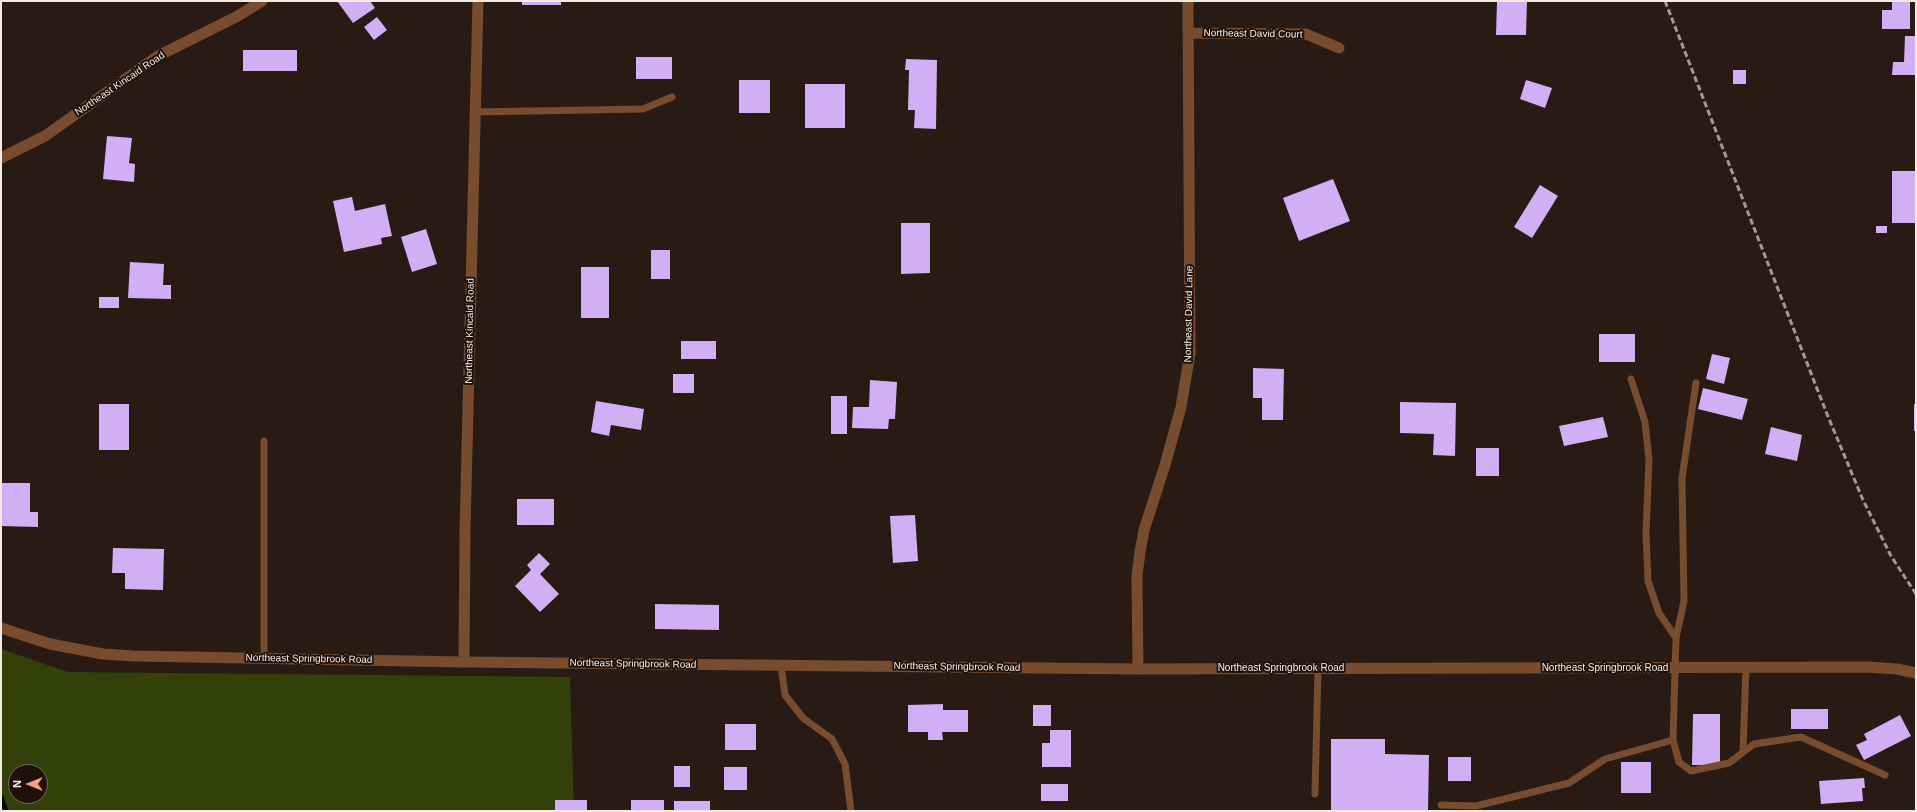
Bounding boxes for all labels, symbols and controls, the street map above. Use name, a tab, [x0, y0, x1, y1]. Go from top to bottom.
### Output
street label: Northeast David Court	[1203, 27, 1303, 41]
street label: Northeast Kincaid Road	[73, 49, 167, 119]
street label: Northeast David Lane	[1182, 266, 1196, 362]
street label: Northeast Kincaid Road	[463, 278, 477, 384]
street label: Northeast Springbrook Road	[246, 652, 372, 666]
street label: Northeast Springbrook Road	[570, 657, 696, 671]
street label: Northeast Springbrook Road	[894, 660, 1020, 674]
street label: Northeast Springbrook Road	[1218, 662, 1344, 674]
street label: Northeast Springbrook Road	[1542, 662, 1668, 674]
north arrow	[8, 764, 48, 804]
text: N	[11, 780, 23, 788]

